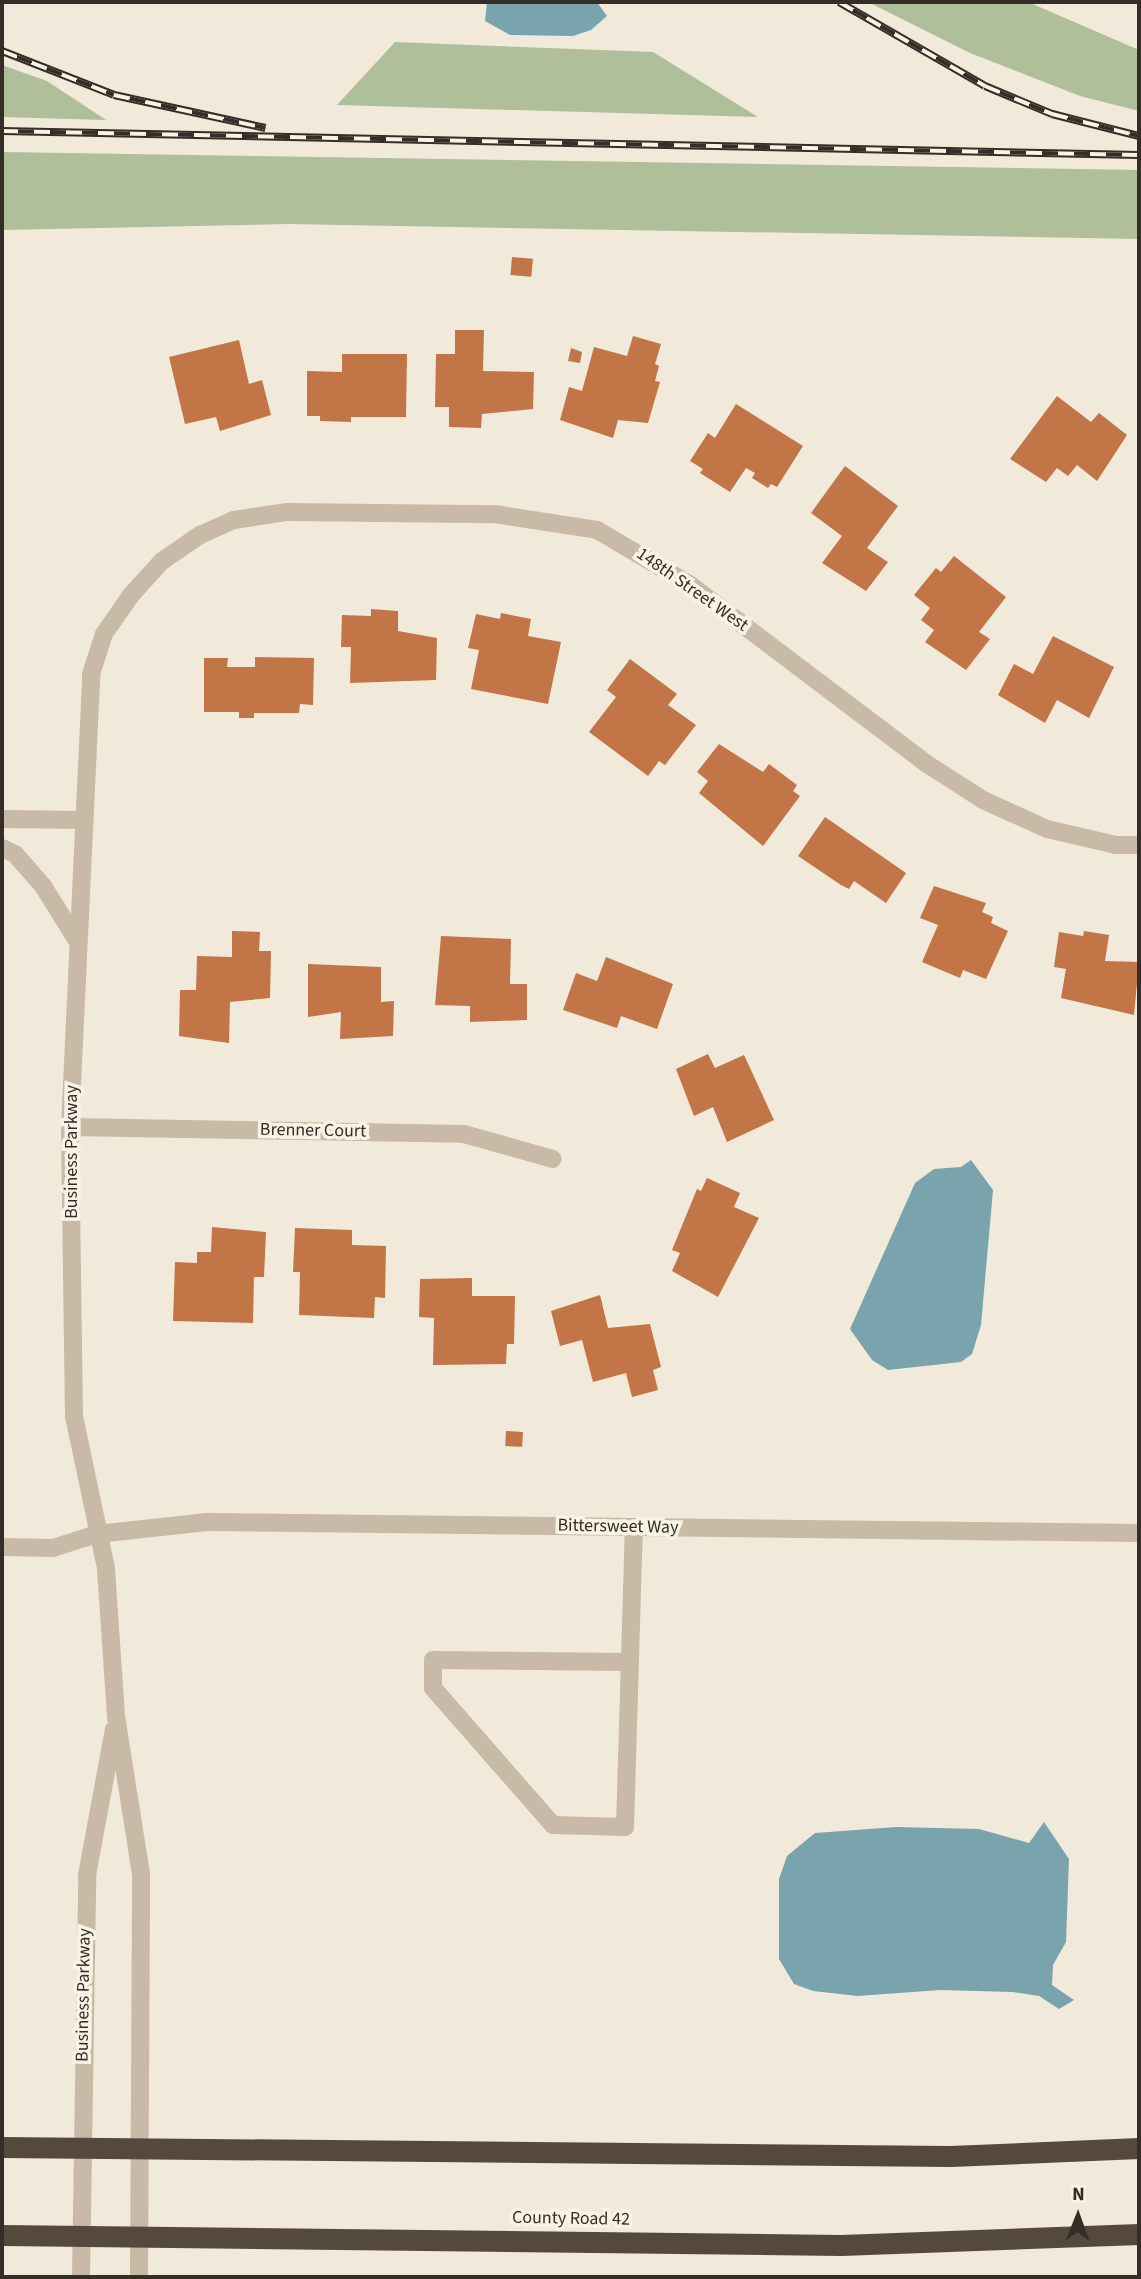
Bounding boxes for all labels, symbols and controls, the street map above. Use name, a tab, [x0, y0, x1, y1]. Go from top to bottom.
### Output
street label: 148th Street West	[632, 543, 752, 637]
street label: Business Parkway	[61, 1085, 83, 1219]
street label: Brenner Court	[260, 1119, 366, 1143]
street label: Bittersweet Way	[557, 1515, 679, 1539]
street label: Business Parkway	[72, 1928, 96, 2062]
north arrow	[1043, 2181, 1113, 2251]
text: N	[1072, 2181, 1085, 2208]
street label: County Road 42	[512, 2207, 630, 2231]

